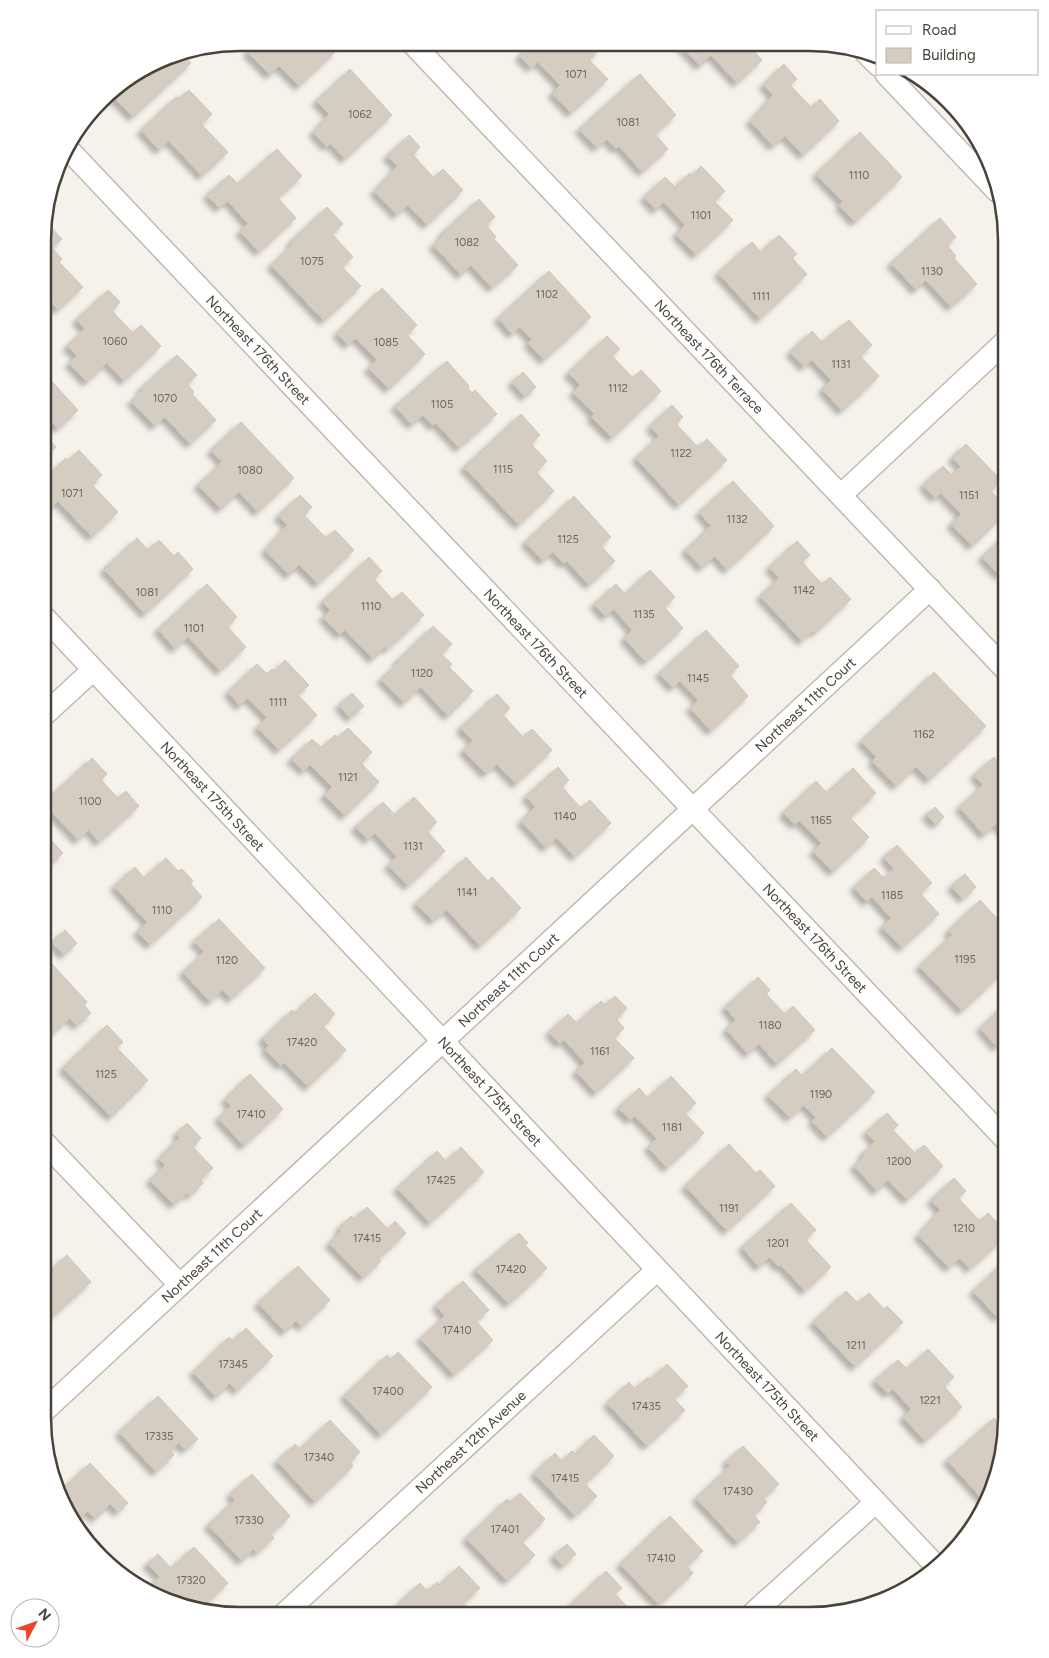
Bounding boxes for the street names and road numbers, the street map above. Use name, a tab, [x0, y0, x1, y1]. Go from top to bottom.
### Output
street label: Northeast 176th Street	[202, 292, 314, 408]
street label: Northeast 176th Terrace	[651, 296, 767, 418]
street label: Northeast 176th Street	[480, 585, 592, 701]
street label: Northeast 11th Court	[752, 654, 859, 755]
street label: Northeast 175th Street	[157, 738, 268, 855]
street label: Northeast 176th Street	[759, 880, 871, 996]
street label: Northeast 11th Court	[455, 929, 562, 1031]
street label: Northeast 175th Street	[434, 1033, 545, 1150]
street label: Northeast 11th Court	[158, 1205, 265, 1306]
street label: Northeast 175th Street	[712, 1328, 823, 1445]
street label: Northeast 12th Avenue	[412, 1386, 530, 1497]

